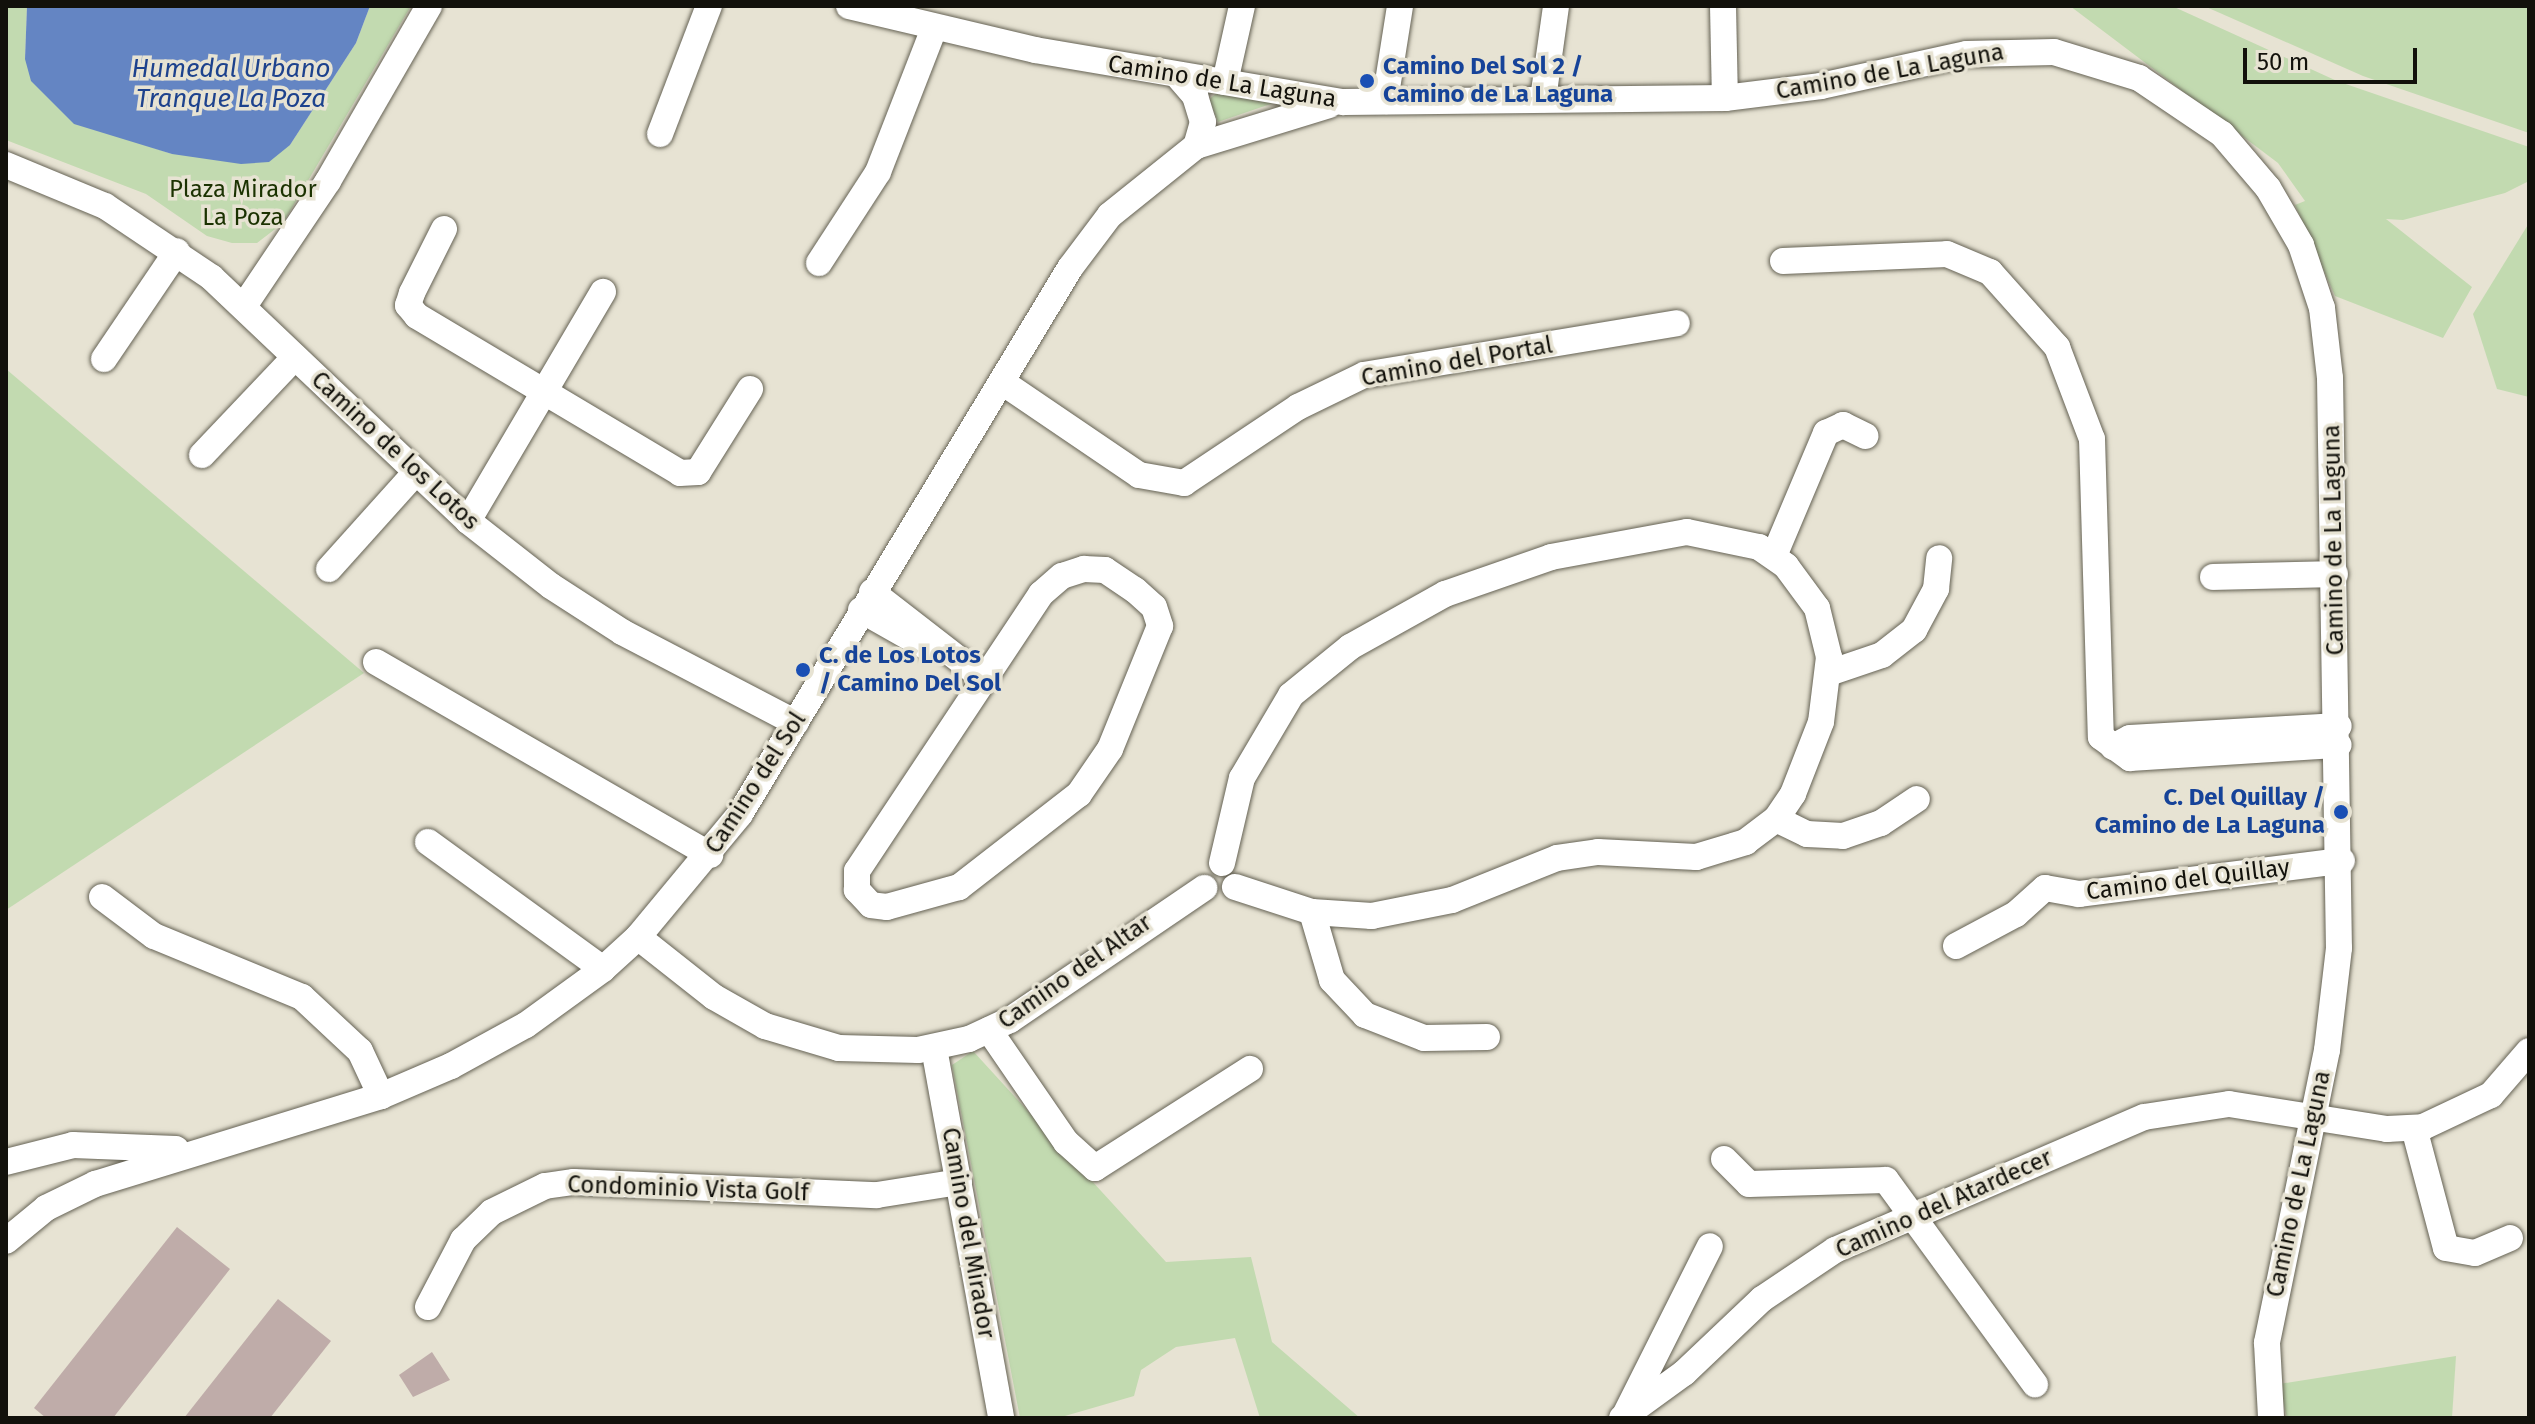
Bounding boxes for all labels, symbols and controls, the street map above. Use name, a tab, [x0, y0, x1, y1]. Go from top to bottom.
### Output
scale bar	[2247, 32, 2421, 82]
street label: Camino de La Laguna	[1774, 38, 2006, 106]
text: 50 m	[2257, 48, 2309, 76]
street label: Camino de La Laguna	[1106, 50, 1338, 114]
water label: Humedal Urbano Tranque La Poza	[131, 53, 331, 114]
place label: Camino Del Sol 2 / Camino de La Laguna	[1383, 53, 1613, 109]
marker: Camino Del Sol 2 / Camino de La Laguna	[1358, 72, 1376, 90]
park label: Plaza Mirador La Poza	[169, 176, 317, 232]
street label: Camino del Portal	[1359, 331, 1555, 393]
street label: Camino de los Lotos	[305, 366, 485, 536]
street label: Camino de La Laguna	[2318, 424, 2350, 656]
place label: C. de Los Lotos / Camino Del Sol	[819, 642, 1001, 698]
marker: C. de Los Lotos / Camino Del Sol	[794, 661, 812, 679]
street label: Camino del Sol	[700, 707, 812, 859]
place label: C. Del Quillay / Camino de La Laguna	[2095, 784, 2325, 840]
marker: C. Del Quillay / Camino de La Laguna	[2332, 803, 2350, 821]
street label: Camino del Quillay	[2085, 853, 2291, 907]
street label: Camino del Altar	[993, 908, 1157, 1036]
street label: Camino de La Laguna	[2261, 1068, 2337, 1300]
street label: Camino del Mirador	[935, 1125, 1001, 1341]
street label: Camino del Atardecer	[1831, 1143, 2057, 1265]
street label: Condominio Vista Golf	[567, 1170, 809, 1208]

